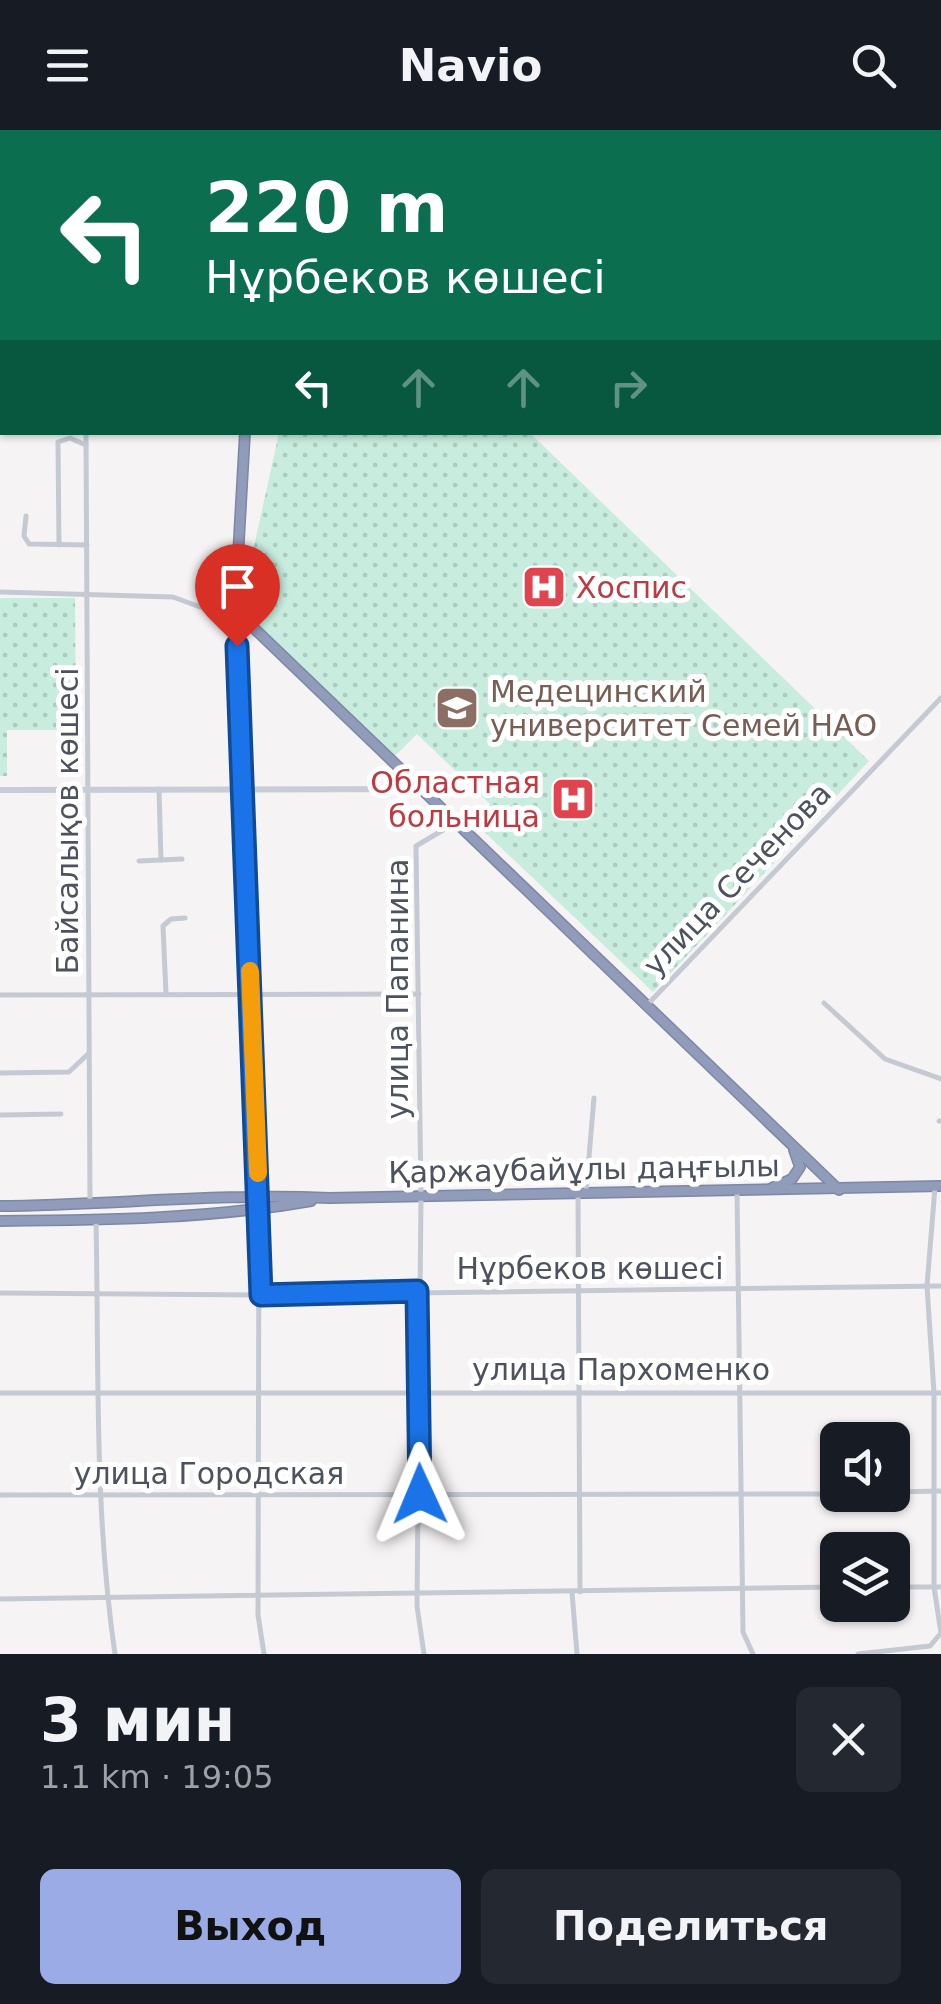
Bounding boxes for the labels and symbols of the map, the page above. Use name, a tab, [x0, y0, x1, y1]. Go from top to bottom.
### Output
pin	[195, 544, 280, 647]
hospital icon: Хоспис	[521, 564, 567, 610]
place label: Хоспис	[576, 570, 687, 605]
street label: Байсалықов көшесі	[50, 667, 85, 975]
place label: Медецинский университет Семей НАО	[490, 674, 877, 743]
school or university icon: Медецинский университет Семей НАО	[434, 685, 480, 731]
place label: Областная больница	[370, 765, 540, 834]
street label: улица Сеченова	[636, 775, 838, 983]
hospital icon: Областная больница	[550, 776, 596, 822]
street label: улица Папанина	[380, 859, 415, 1119]
street label: Қаржаубайұлы даңғылы	[388, 1148, 780, 1190]
street label: Нұрбеков көшесі	[456, 1251, 724, 1286]
street label: улица Пархоменко	[472, 1352, 770, 1387]
position arrow	[368, 1442, 472, 1546]
street label: улица Городская	[74, 1456, 344, 1491]

